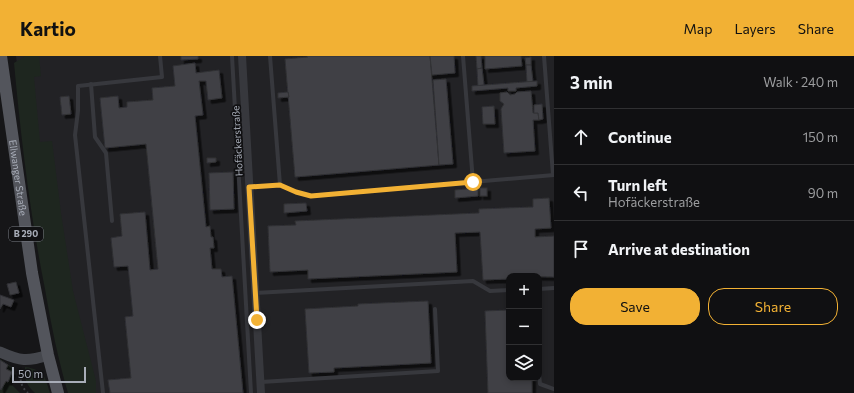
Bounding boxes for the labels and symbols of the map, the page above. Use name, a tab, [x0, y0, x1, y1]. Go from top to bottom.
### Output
street label: Hofäckerstraße	[229, 105, 245, 177]
street label: Ellwanger Straße	[7, 139, 30, 217]
route start	[464, 173, 482, 191]
road number: B 290	[9, 227, 43, 241]
route end	[248, 311, 266, 329]
scale bar	[12, 365, 86, 384]

